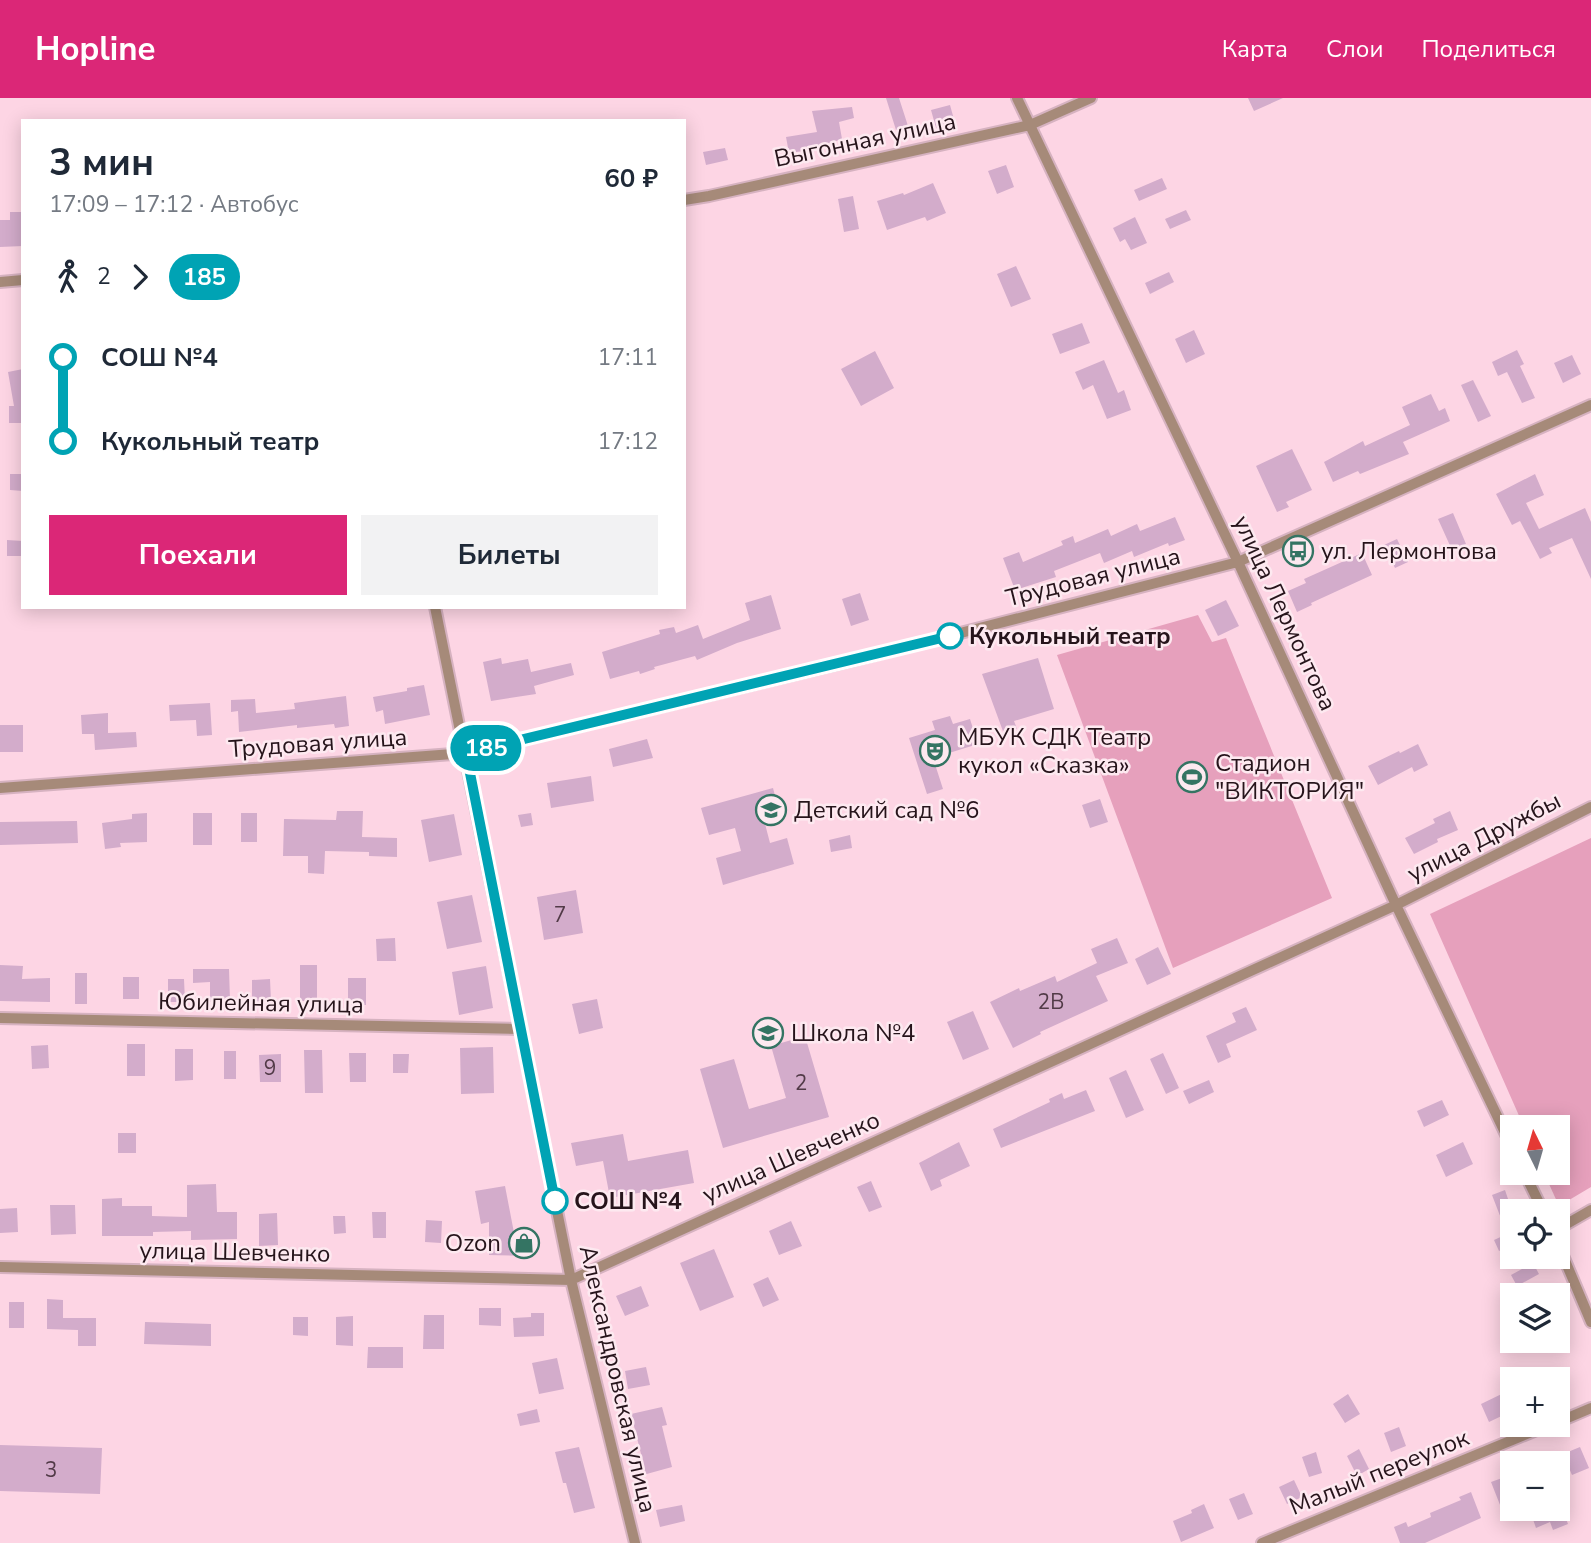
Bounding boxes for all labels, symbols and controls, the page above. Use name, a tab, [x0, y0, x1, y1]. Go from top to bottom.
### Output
text: Hopline	[35, 27, 155, 72]
text: Карта	[1222, 33, 1288, 65]
text: Слои	[1326, 33, 1383, 65]
text: Поделиться	[1421, 33, 1556, 65]
street label: Выгонная улица	[771, 105, 959, 175]
text: 3 мин	[49, 137, 154, 188]
text: 60 ₽	[604, 161, 658, 196]
text: 17:09 – 17:12 · Автобус	[49, 189, 299, 220]
icon: walk	[49, 258, 87, 296]
icon: forward	[121, 258, 159, 296]
text: 2	[97, 261, 111, 292]
text: 185	[183, 261, 226, 293]
text: СОШ №4	[101, 340, 218, 375]
text: 17:11	[598, 342, 658, 373]
text: Кукольный театр	[101, 424, 320, 459]
text: 17:12	[598, 426, 658, 457]
street label: улица Лермонтова	[1226, 510, 1344, 716]
button: Поехали	[49, 515, 347, 595]
button: Билеты	[361, 515, 658, 595]
bus stop icon: ул. Лермонтова	[1281, 534, 1315, 568]
place label: ул. Лермонтова	[1321, 535, 1497, 567]
street label: Трудовая улица	[1002, 540, 1184, 614]
place label: Кукольный театр	[969, 620, 1171, 652]
marker: Кукольный театр	[937, 623, 963, 649]
street label: Трудовая улица	[228, 721, 408, 765]
place label: МБУК СДК Театр кукол «Сказка»	[958, 721, 1151, 781]
line badge: 185	[446, 725, 526, 771]
text: 185	[464, 732, 508, 764]
theatre icon: МБУК СДК Театр кукол «Сказка»	[918, 734, 952, 768]
place label: Стадион "ВИКТОРИЯ"	[1215, 747, 1364, 807]
sports icon: Стадион "ВИКТОРИЯ"	[1175, 760, 1209, 794]
street label: улица Дружбы	[1402, 785, 1566, 889]
school or university icon: Детский сад №6	[754, 793, 788, 827]
place label: Детский сад №6	[794, 794, 979, 826]
house number: 7	[554, 901, 566, 929]
street label: Юбилейная улица	[158, 985, 364, 1021]
house number: 2В	[1038, 988, 1064, 1016]
school or university icon: Школа №4	[751, 1016, 785, 1050]
place label: Школа №4	[791, 1017, 915, 1049]
house number: 9	[264, 1054, 276, 1082]
house number: 2	[795, 1069, 807, 1097]
street label: улица Шевченко	[697, 1104, 885, 1210]
north arrow	[1500, 1115, 1570, 1185]
map controls	[1500, 1115, 1570, 1521]
place label: СОШ №4	[574, 1185, 682, 1217]
marker: СОШ №4	[542, 1188, 568, 1214]
button: locate	[1500, 1199, 1570, 1269]
shop icon: Ozon	[507, 1226, 541, 1260]
place label: Ozon	[445, 1227, 501, 1259]
street label: улица Шевченко	[139, 1234, 331, 1270]
street label: Александровская улица	[572, 1242, 664, 1516]
button: layers	[1500, 1283, 1570, 1353]
button: +	[1500, 1367, 1570, 1437]
street label: Малый переулок	[1285, 1421, 1474, 1523]
button: −	[1500, 1451, 1570, 1521]
house number: 3	[45, 1456, 57, 1484]

